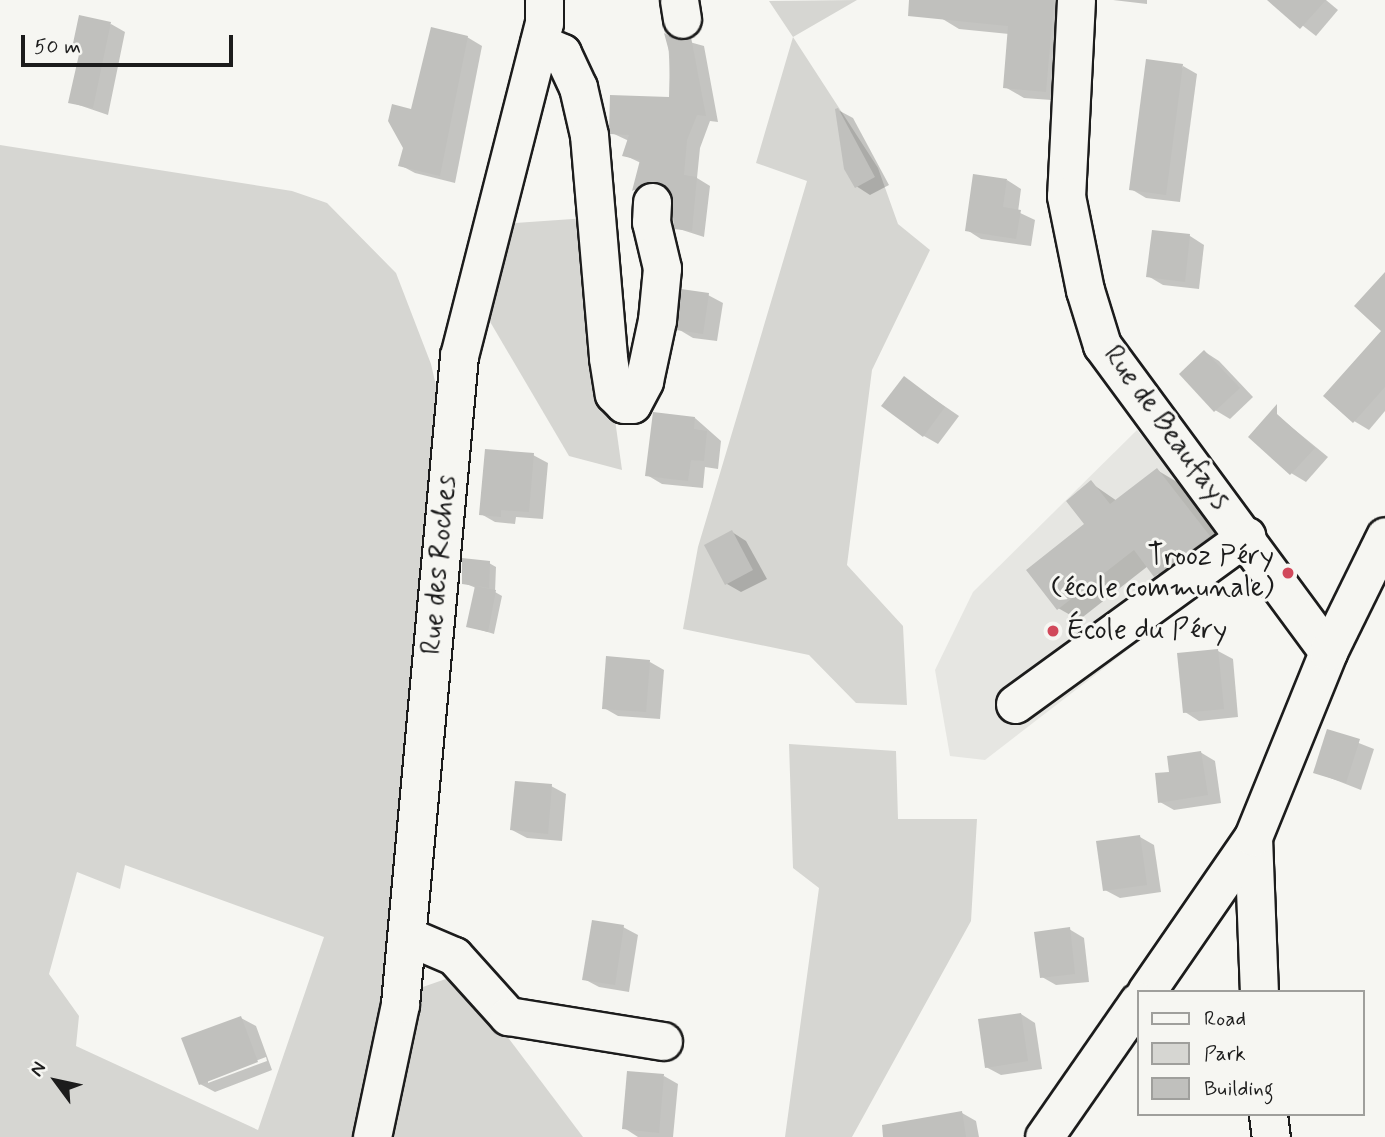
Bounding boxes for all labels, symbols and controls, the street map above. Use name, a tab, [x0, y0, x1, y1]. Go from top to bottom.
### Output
scale bar	[24, 21, 236, 65]
text: 50 m	[34, 33, 81, 61]
street label: Rue de Beaufays	[1095, 339, 1237, 517]
street label: Rue des Roches	[416, 475, 464, 655]
place label: Trooz Péry (école communale)	[1048, 540, 1274, 606]
marker: Trooz Péry (école communale)	[1280, 565, 1296, 581]
place label: École du Péry	[1067, 614, 1223, 648]
marker: École du Péry	[1045, 623, 1061, 639]
legend	[1136, 990, 1364, 1116]
text: Road	[1204, 1005, 1246, 1033]
text: Park	[1204, 1040, 1246, 1068]
north arrow	[21, 1046, 91, 1116]
text: N	[24, 1057, 52, 1081]
text: Building	[1204, 1075, 1274, 1103]

